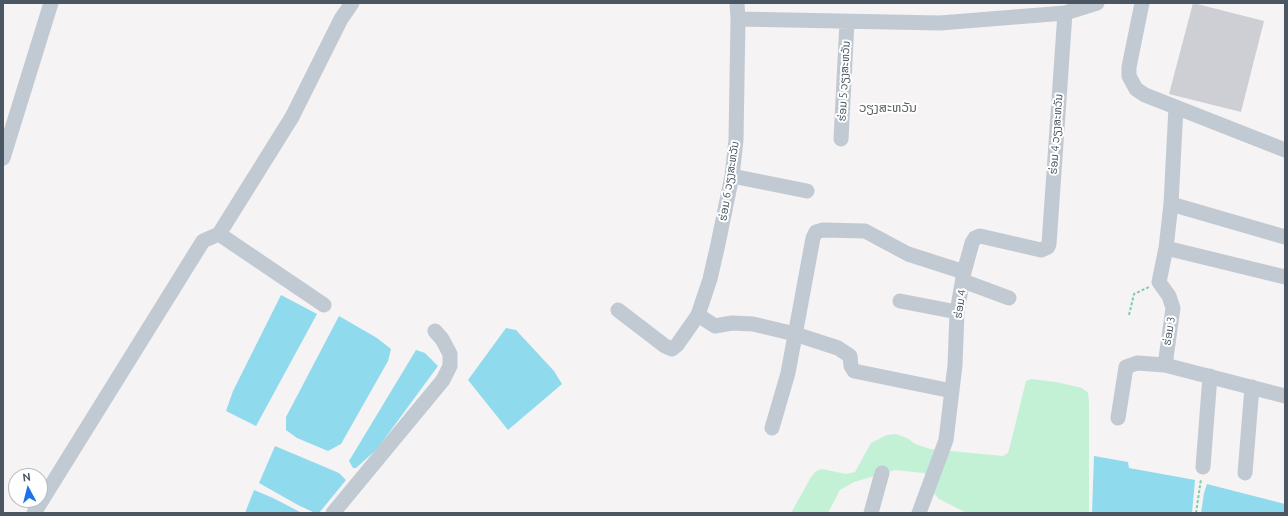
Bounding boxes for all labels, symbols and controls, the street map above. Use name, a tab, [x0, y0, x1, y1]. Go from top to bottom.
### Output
street label: ຮ່ອມ 5 ວຽງສະຫວັນ	[835, 40, 853, 122]
street label: ຮ່ອມ 4 ວຽງສະຫວັນ	[1047, 93, 1065, 175]
district label: ວຽງສະຫວັນ	[859, 100, 917, 116]
street label: ຮ່ອມ 6 ວຽງສະຫວັນ	[716, 140, 742, 222]
street label: ຮ່ອມ 4	[951, 289, 969, 319]
street label: ຮ່ອມ 3	[1160, 316, 1178, 346]
north arrow	[8, 468, 48, 508]
text: N	[22, 471, 31, 484]

